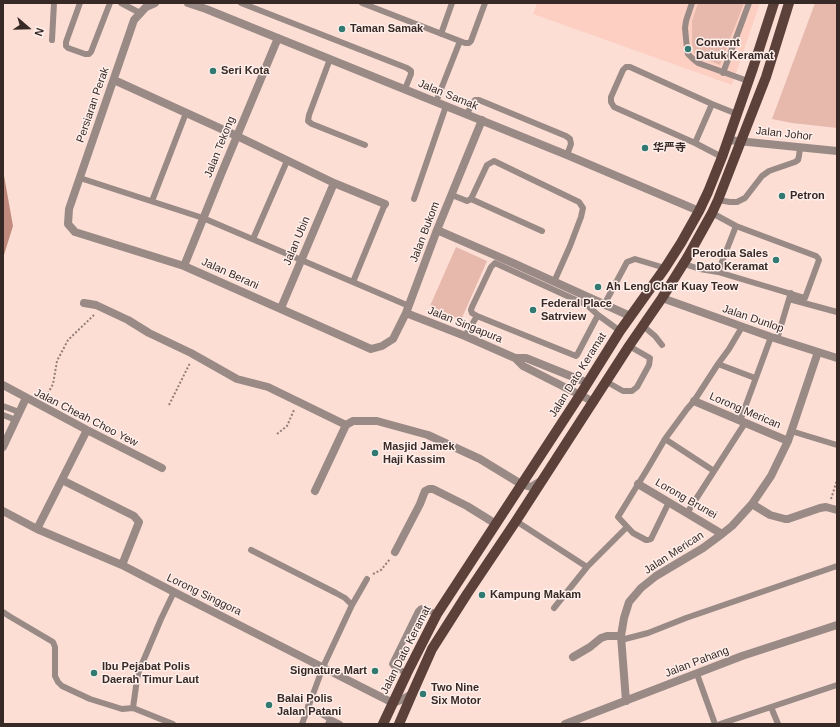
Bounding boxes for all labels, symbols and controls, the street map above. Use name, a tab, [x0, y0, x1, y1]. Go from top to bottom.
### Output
north arrow	[8, 8, 48, 48]
place label: Taman Samak	[350, 22, 423, 36]
marker: Taman Samak	[337, 24, 347, 34]
text: N	[32, 26, 46, 38]
place label: Convent Datuk Keramat	[696, 36, 774, 62]
marker: Convent Datuk Keramat	[683, 44, 693, 54]
place label: Seri Kota	[221, 64, 269, 78]
street label: Persiaran Perak	[74, 66, 112, 144]
marker: Seri Kota	[208, 66, 218, 76]
street label: Jalan Samak	[416, 77, 480, 113]
street label: Jalan Tekong	[202, 114, 238, 180]
street label: Jalan Johor	[755, 124, 813, 144]
place label: 华严寺	[653, 141, 686, 155]
marker: 华严寺	[640, 143, 650, 153]
place label: Petron	[790, 189, 825, 203]
marker: Petron	[777, 191, 787, 201]
street label: Jalan Bukom	[407, 200, 443, 264]
street label: Jalan Ubin	[281, 214, 313, 268]
place label: Perodua Sales Dato Keramat	[692, 247, 768, 273]
marker: Perodua Sales Dato Keramat	[771, 255, 781, 265]
street label: Jalan Berani	[199, 256, 261, 292]
place label: Ah Leng Char Kuay Teow	[606, 280, 738, 294]
marker: Ah Leng Char Kuay Teow	[593, 282, 603, 292]
place label: Federal Place Satrview	[541, 297, 612, 323]
street label: Jalan Dunlop	[720, 302, 786, 336]
street label: Jalan Singapura	[426, 304, 504, 346]
marker: Federal Place Satrview	[528, 305, 538, 315]
street label: Jalan Dato Keramat	[547, 330, 609, 420]
street label: Jalan Cheah Choo Yew	[32, 386, 140, 450]
street label: Lorong Merican	[707, 390, 783, 432]
place label: Masjid Jamek Haji Kassim	[383, 440, 455, 466]
marker: Masjid Jamek Haji Kassim	[370, 448, 380, 458]
street label: Lorong Brunei	[653, 476, 719, 522]
street label: Jalan Merican	[642, 529, 706, 577]
street label: Lorong Singgora	[165, 571, 243, 619]
place label: Kampung Makam	[490, 588, 581, 602]
marker: Kampung Makam	[477, 590, 487, 600]
street label: Jalan Dato Keramat	[378, 604, 434, 696]
street label: Jalan Pahang	[663, 644, 731, 680]
place label: Ibu Pejabat Polis Daerah Timur Laut	[102, 660, 199, 686]
place label: Signature Mart	[290, 664, 367, 678]
marker: Signature Mart	[370, 666, 380, 676]
marker: Ibu Pejabat Polis Daerah Timur Laut	[89, 668, 99, 678]
place label: Two Nine Six Motor	[431, 681, 481, 707]
marker: Two Nine Six Motor	[418, 689, 428, 699]
place label: Balai Polis Jalan Patani	[277, 692, 341, 718]
marker: Balai Polis Jalan Patani	[264, 700, 274, 710]

